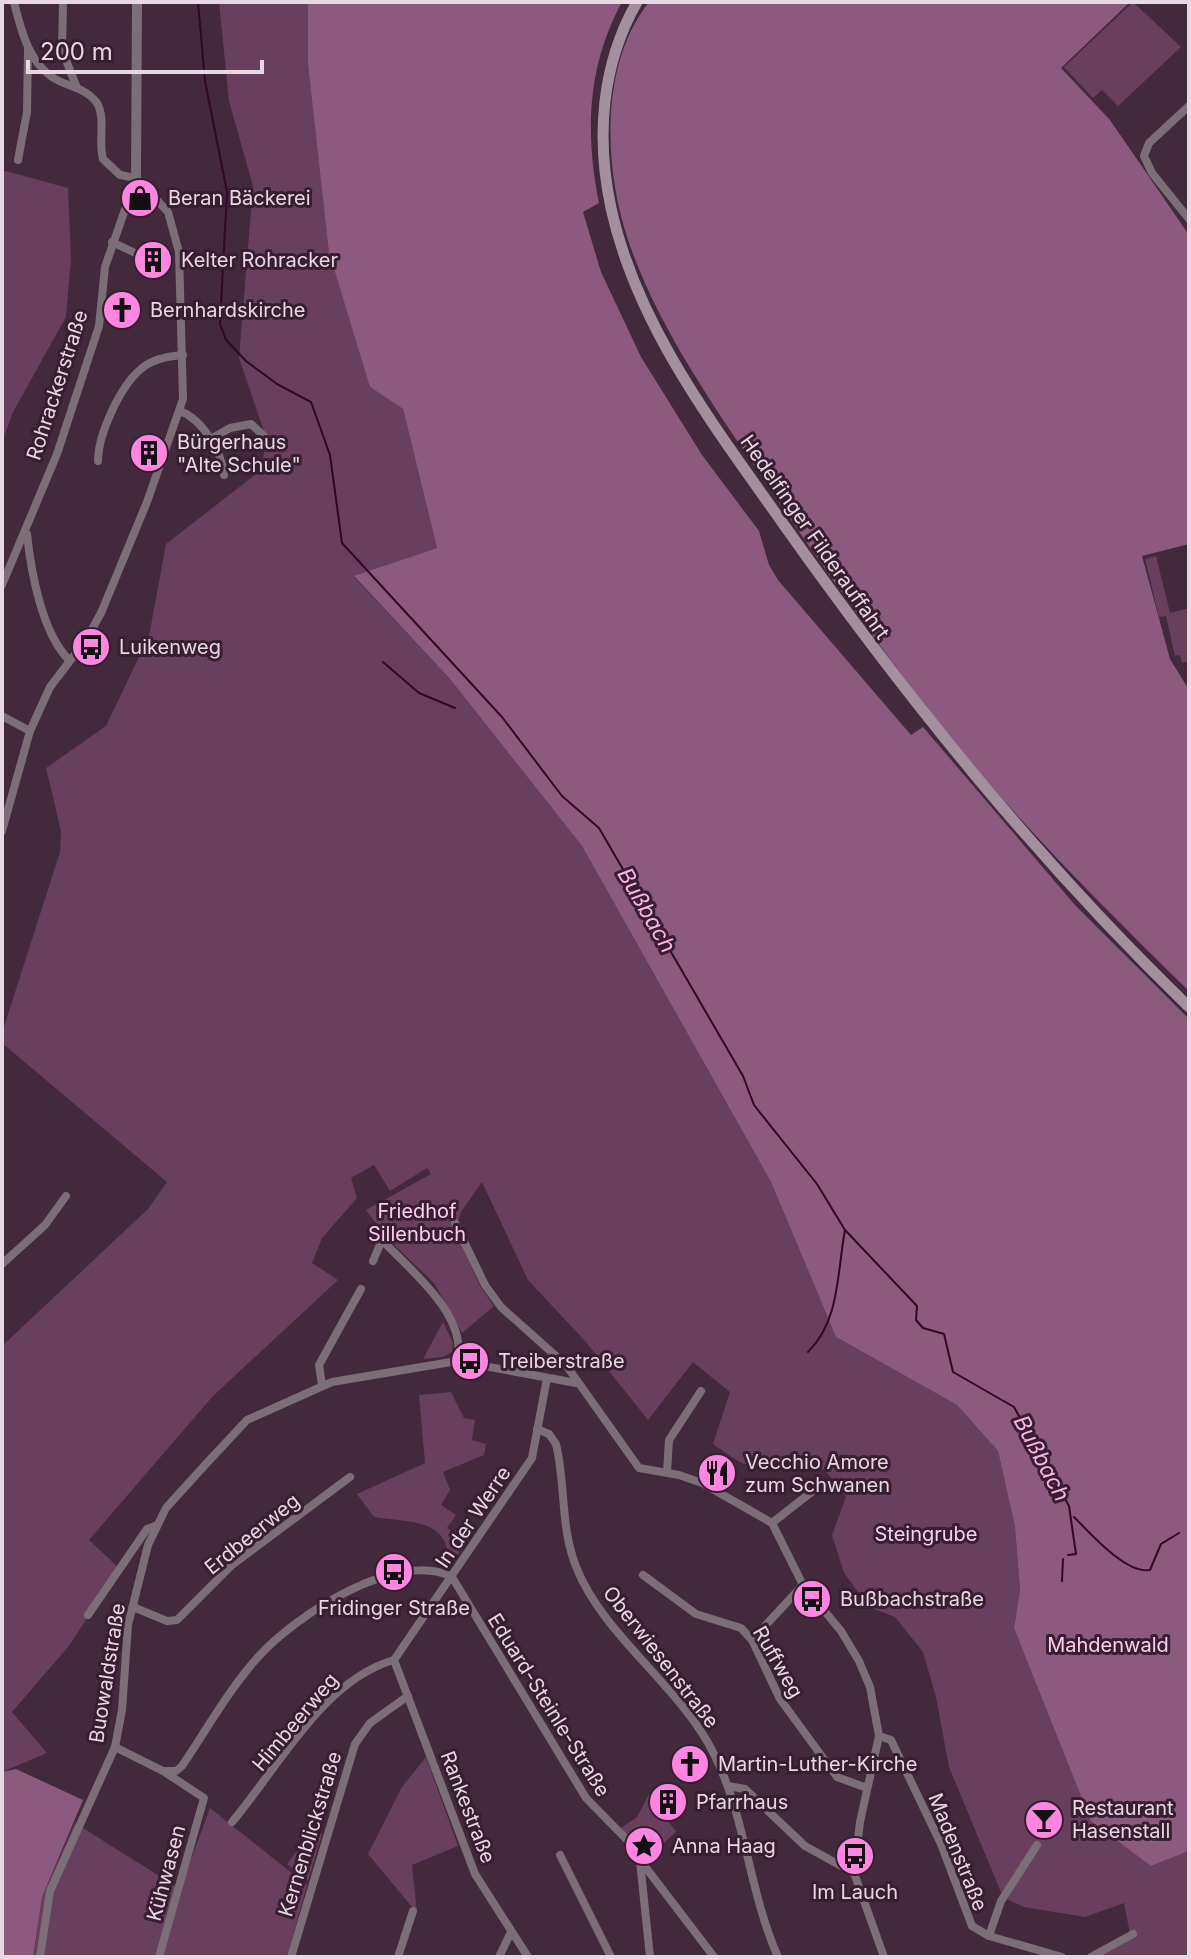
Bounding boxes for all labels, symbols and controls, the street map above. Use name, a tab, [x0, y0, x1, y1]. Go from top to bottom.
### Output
scale bar	[28, 24, 262, 74]
text: 200 m	[40, 37, 113, 66]
shop icon: Beran Bäckerei	[119, 177, 161, 219]
place label: Beran Bäckerei	[168, 186, 311, 210]
building icon: Kelter Rohracker	[132, 239, 174, 281]
place label: Kelter Rohracker	[181, 248, 338, 272]
church icon: Bernhardskirche	[101, 289, 143, 331]
place label: Bernhardskirche	[150, 298, 305, 322]
street label: Rohrackerstraße	[21, 307, 93, 463]
place label: Bürgerhaus "Alte Schule"	[177, 430, 301, 477]
street label: Hedelfinger Filderauffahrt	[735, 430, 895, 644]
building icon: Bürgerhaus "Alte Schule"	[128, 432, 170, 474]
bus stop icon: Luikenweg	[70, 626, 112, 668]
place label: Luikenweg	[119, 635, 221, 659]
water label: Bußbach	[612, 863, 682, 957]
park label: Friedhof Sillenbuch	[368, 1199, 466, 1246]
bus stop icon: Treiberstraße	[449, 1340, 491, 1382]
place label: Treiberstraße	[498, 1349, 625, 1373]
water label: Bußbach	[1009, 1411, 1075, 1505]
place label: Vecchio Amore zum Schwanen	[745, 1450, 890, 1497]
restaurant icon: Vecchio Amore zum Schwanen	[696, 1452, 738, 1494]
street label: In der Werre	[430, 1462, 516, 1572]
street label: Erdbeerweg	[200, 1489, 304, 1579]
park label: Steingrube	[874, 1522, 978, 1546]
bus stop icon: Fridinger Straße	[373, 1551, 415, 1593]
bus stop icon: Bußbachstraße	[791, 1578, 833, 1620]
street label: Oberwiesenstraße	[598, 1581, 724, 1733]
place label: Bußbachstraße	[840, 1587, 984, 1611]
place label: Fridinger Straße	[318, 1596, 470, 1620]
street label: Buowaldstraße	[84, 1601, 130, 1745]
street label: Eduard-Steinle-Straße	[483, 1609, 615, 1801]
street label: Ruffweg	[748, 1622, 808, 1702]
park label: Mahdenwald	[1047, 1633, 1169, 1657]
street label: Himbeerweg	[247, 1668, 343, 1776]
church icon: Martin-Luther-Kirche	[669, 1743, 711, 1785]
street label: Kernenblickstraße	[273, 1748, 347, 1920]
street label: Rankestraße	[436, 1748, 500, 1866]
place label: Martin-Luther-Kirche	[718, 1752, 917, 1776]
building icon: Pfarrhaus	[647, 1781, 689, 1823]
place label: Pfarrhaus	[696, 1790, 788, 1814]
street label: Madenstraße	[923, 1790, 993, 1914]
place label: Restaurant Hasenstall	[1072, 1796, 1174, 1843]
bar icon: Restaurant Hasenstall	[1023, 1799, 1065, 1841]
street label: Kühwasen	[142, 1823, 190, 1923]
place icon: Anna Haag	[623, 1825, 665, 1867]
place label: Anna Haag	[672, 1834, 776, 1858]
bus stop icon: Im Lauch	[834, 1835, 876, 1877]
place label: Im Lauch	[812, 1880, 898, 1904]

